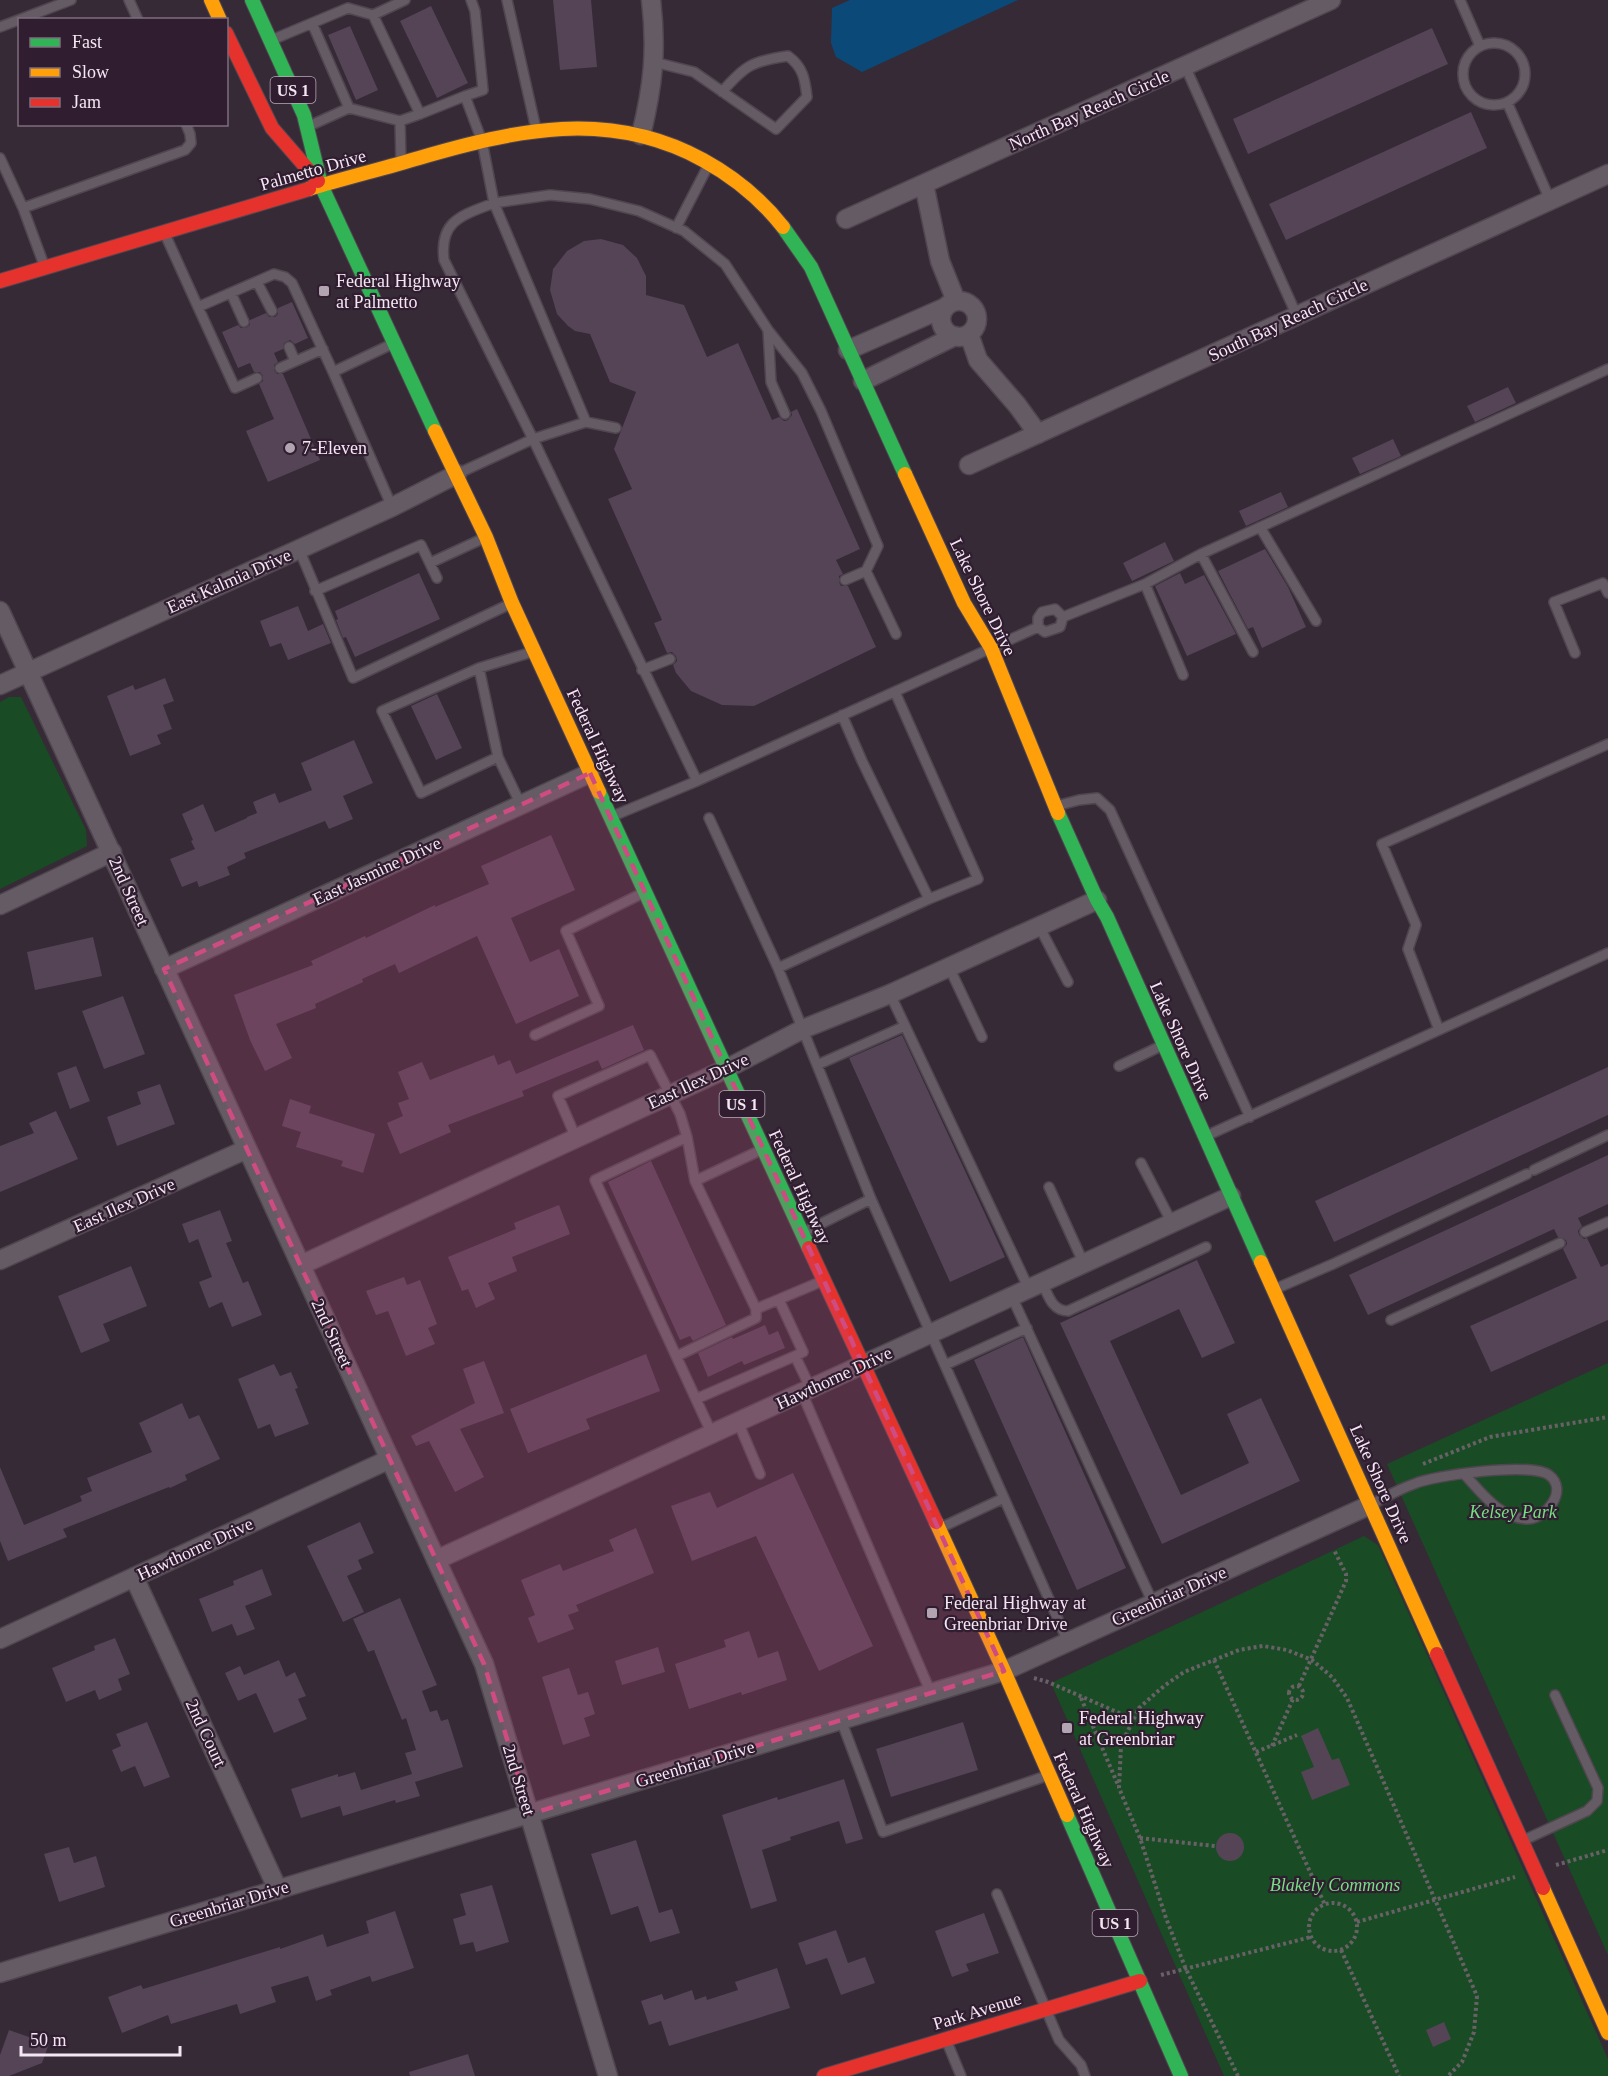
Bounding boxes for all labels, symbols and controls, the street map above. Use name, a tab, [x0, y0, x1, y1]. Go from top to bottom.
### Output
legend	[18, 18, 228, 126]
text: Fast	[72, 32, 102, 52]
text: Slow	[72, 62, 109, 82]
street label: North Bay Reach Circle	[1006, 66, 1172, 154]
road number: US 1	[270, 77, 316, 103]
text: Jam	[72, 92, 101, 112]
street label: Palmetto Drive	[258, 145, 368, 195]
place label: Federal Highway at Palmetto	[336, 271, 460, 312]
street label: South Bay Reach Circle	[1205, 274, 1371, 366]
marker: Federal Highway at Palmetto	[317, 284, 331, 298]
place label: 7-Eleven	[302, 438, 367, 458]
marker: 7-Eleven	[283, 441, 297, 455]
street label: Lake Shore Drive	[946, 535, 1020, 659]
street label: East Kalmia Drive	[164, 545, 294, 617]
street label: Federal Highway	[563, 685, 633, 807]
street label: East Jasmine Drive	[310, 833, 444, 909]
street label: 2nd Street	[105, 853, 153, 929]
street label: Lake Shore Drive	[1146, 978, 1216, 1104]
street label: East Ilex Drive	[644, 1049, 752, 1113]
road number: US 1	[720, 1091, 764, 1117]
street label: Federal Highway	[765, 1126, 835, 1248]
street label: East Ilex Drive	[70, 1174, 178, 1236]
street label: 2nd Street	[307, 1295, 357, 1371]
street label: Hawthorne Drive	[773, 1342, 895, 1414]
street label: Lake Shore Drive	[1346, 1421, 1416, 1547]
park label: Kelsey Park	[1468, 1502, 1558, 1522]
street label: Hawthorne Drive	[134, 1513, 256, 1585]
street label: Greenbriar Drive	[1109, 1562, 1229, 1630]
place label: Federal Highway at Greenbriar Drive	[944, 1593, 1086, 1634]
marker: Federal Highway at Greenbriar Drive	[925, 1606, 939, 1620]
street label: 2nd Court	[182, 1696, 230, 1770]
place label: Federal Highway at Greenbriar	[1079, 1708, 1203, 1749]
marker: Federal Highway at Greenbriar	[1060, 1721, 1074, 1735]
street label: Greenbriar Drive	[633, 1736, 757, 1792]
street label: 2nd Street	[499, 1742, 539, 1818]
street label: Federal Highway	[1050, 1749, 1118, 1871]
park label: Blakely Commons	[1270, 1875, 1400, 1895]
street label: Greenbriar Drive	[167, 1876, 291, 1932]
road number: US 1	[1092, 1910, 1138, 1936]
street label: Park Avenue	[930, 1988, 1024, 2034]
scale bar	[21, 2019, 180, 2057]
text: 50 m	[30, 2030, 67, 2050]

